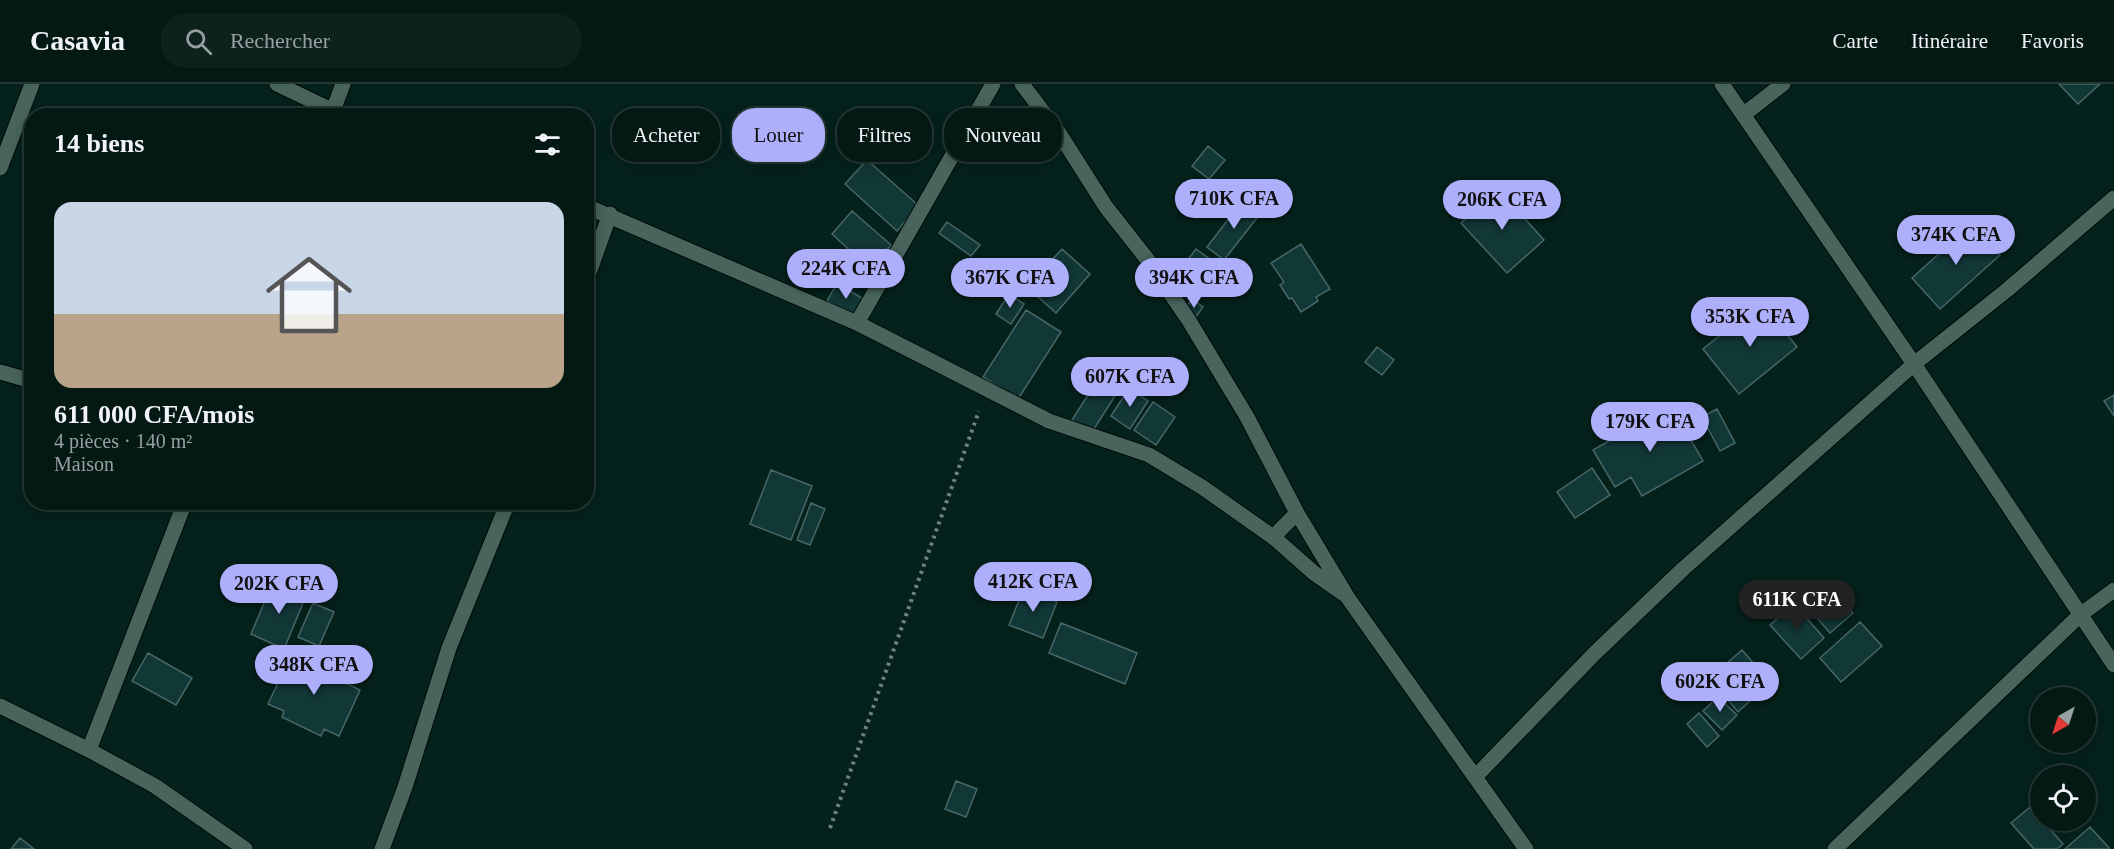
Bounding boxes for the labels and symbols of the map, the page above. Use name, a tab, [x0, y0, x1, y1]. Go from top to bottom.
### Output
pin: 710K CFA	[1172, 179, 1296, 230]
pin: 206K CFA	[1440, 180, 1564, 231]
pin: 374K CFA	[1894, 215, 2018, 266]
pin: 224K CFA	[784, 249, 908, 300]
pin: 367K CFA	[948, 258, 1072, 309]
pin: 394K CFA	[1132, 258, 1256, 309]
pin: 353K CFA	[1688, 297, 1812, 348]
pin: 607K CFA	[1068, 357, 1192, 408]
pin: 179K CFA	[1588, 402, 1712, 453]
pin: 412K CFA	[971, 562, 1095, 613]
pin: 202K CFA	[217, 564, 341, 615]
pin: 611K CFA	[1735, 580, 1859, 631]
pin: 348K CFA	[252, 645, 376, 696]
pin: 602K CFA	[1658, 662, 1782, 713]
north arrow	[2030, 687, 2096, 753]

